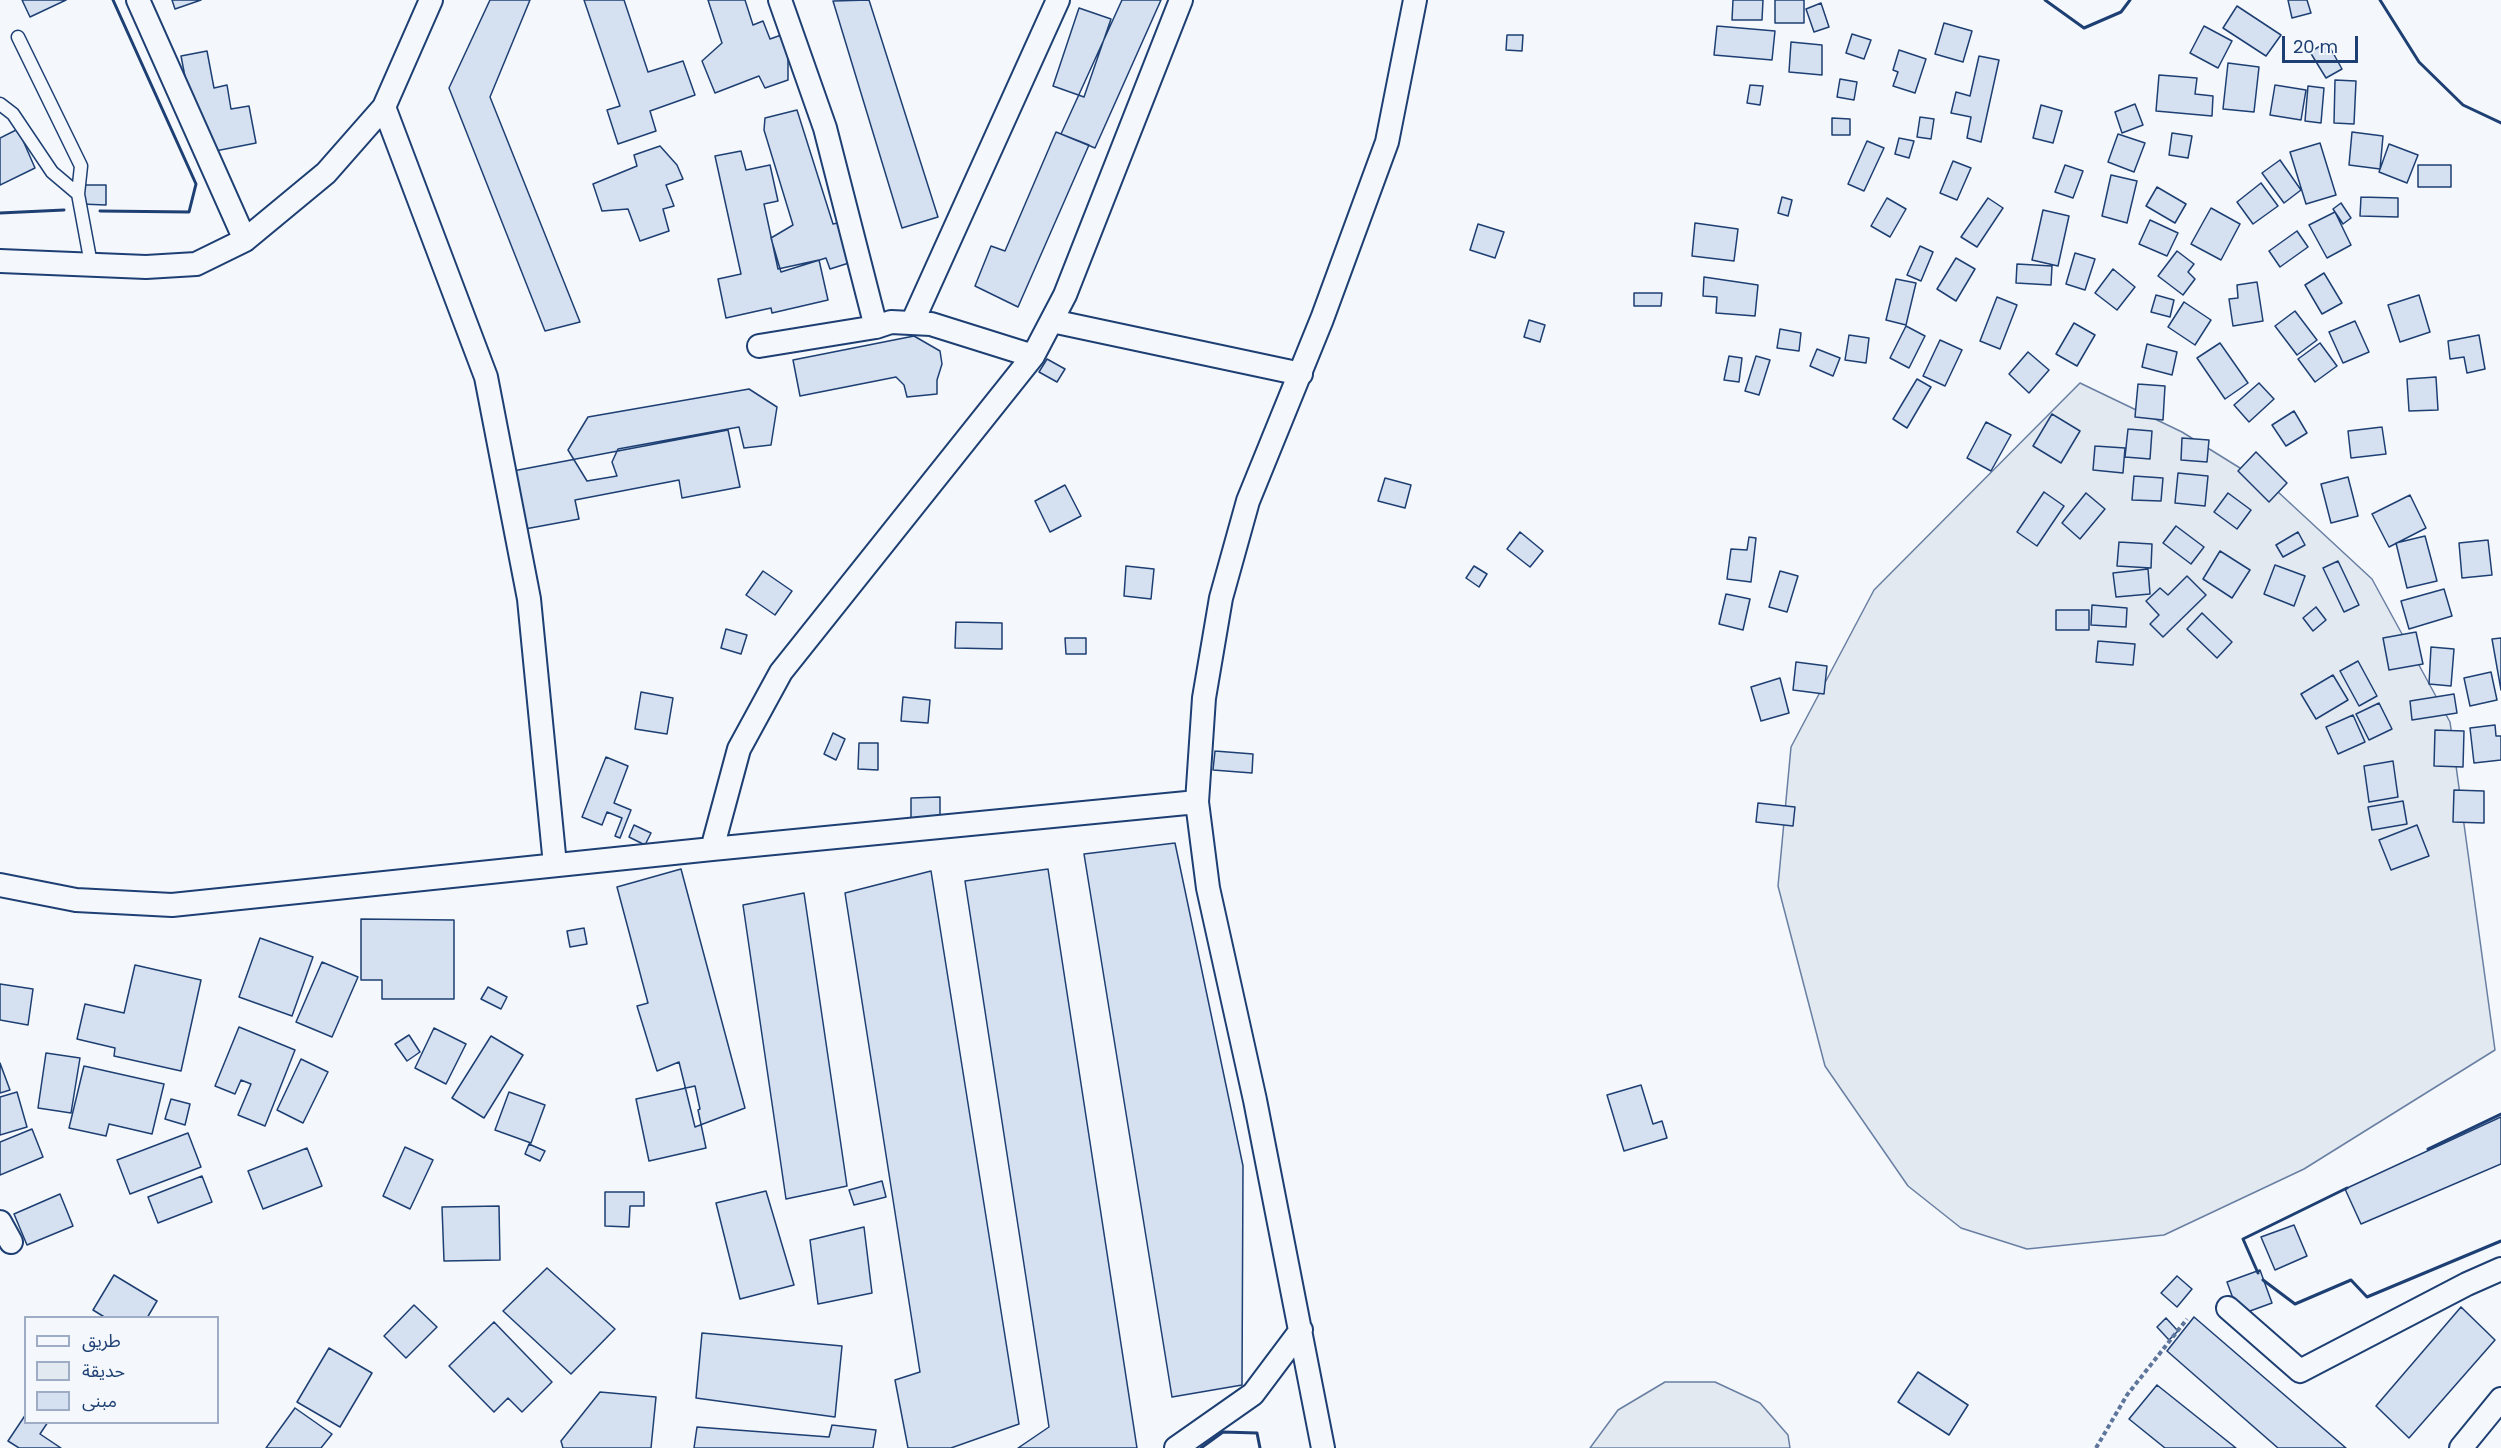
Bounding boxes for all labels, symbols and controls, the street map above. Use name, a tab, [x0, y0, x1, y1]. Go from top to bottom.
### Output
scale bar	[2285, 24, 2362, 62]
text: 20 m	[2293, 34, 2338, 59]
legend	[24, 1316, 219, 1424]
text: طريق	[82, 1328, 121, 1353]
text: حديقة	[82, 1358, 125, 1383]
text: مبنى	[82, 1388, 117, 1413]

